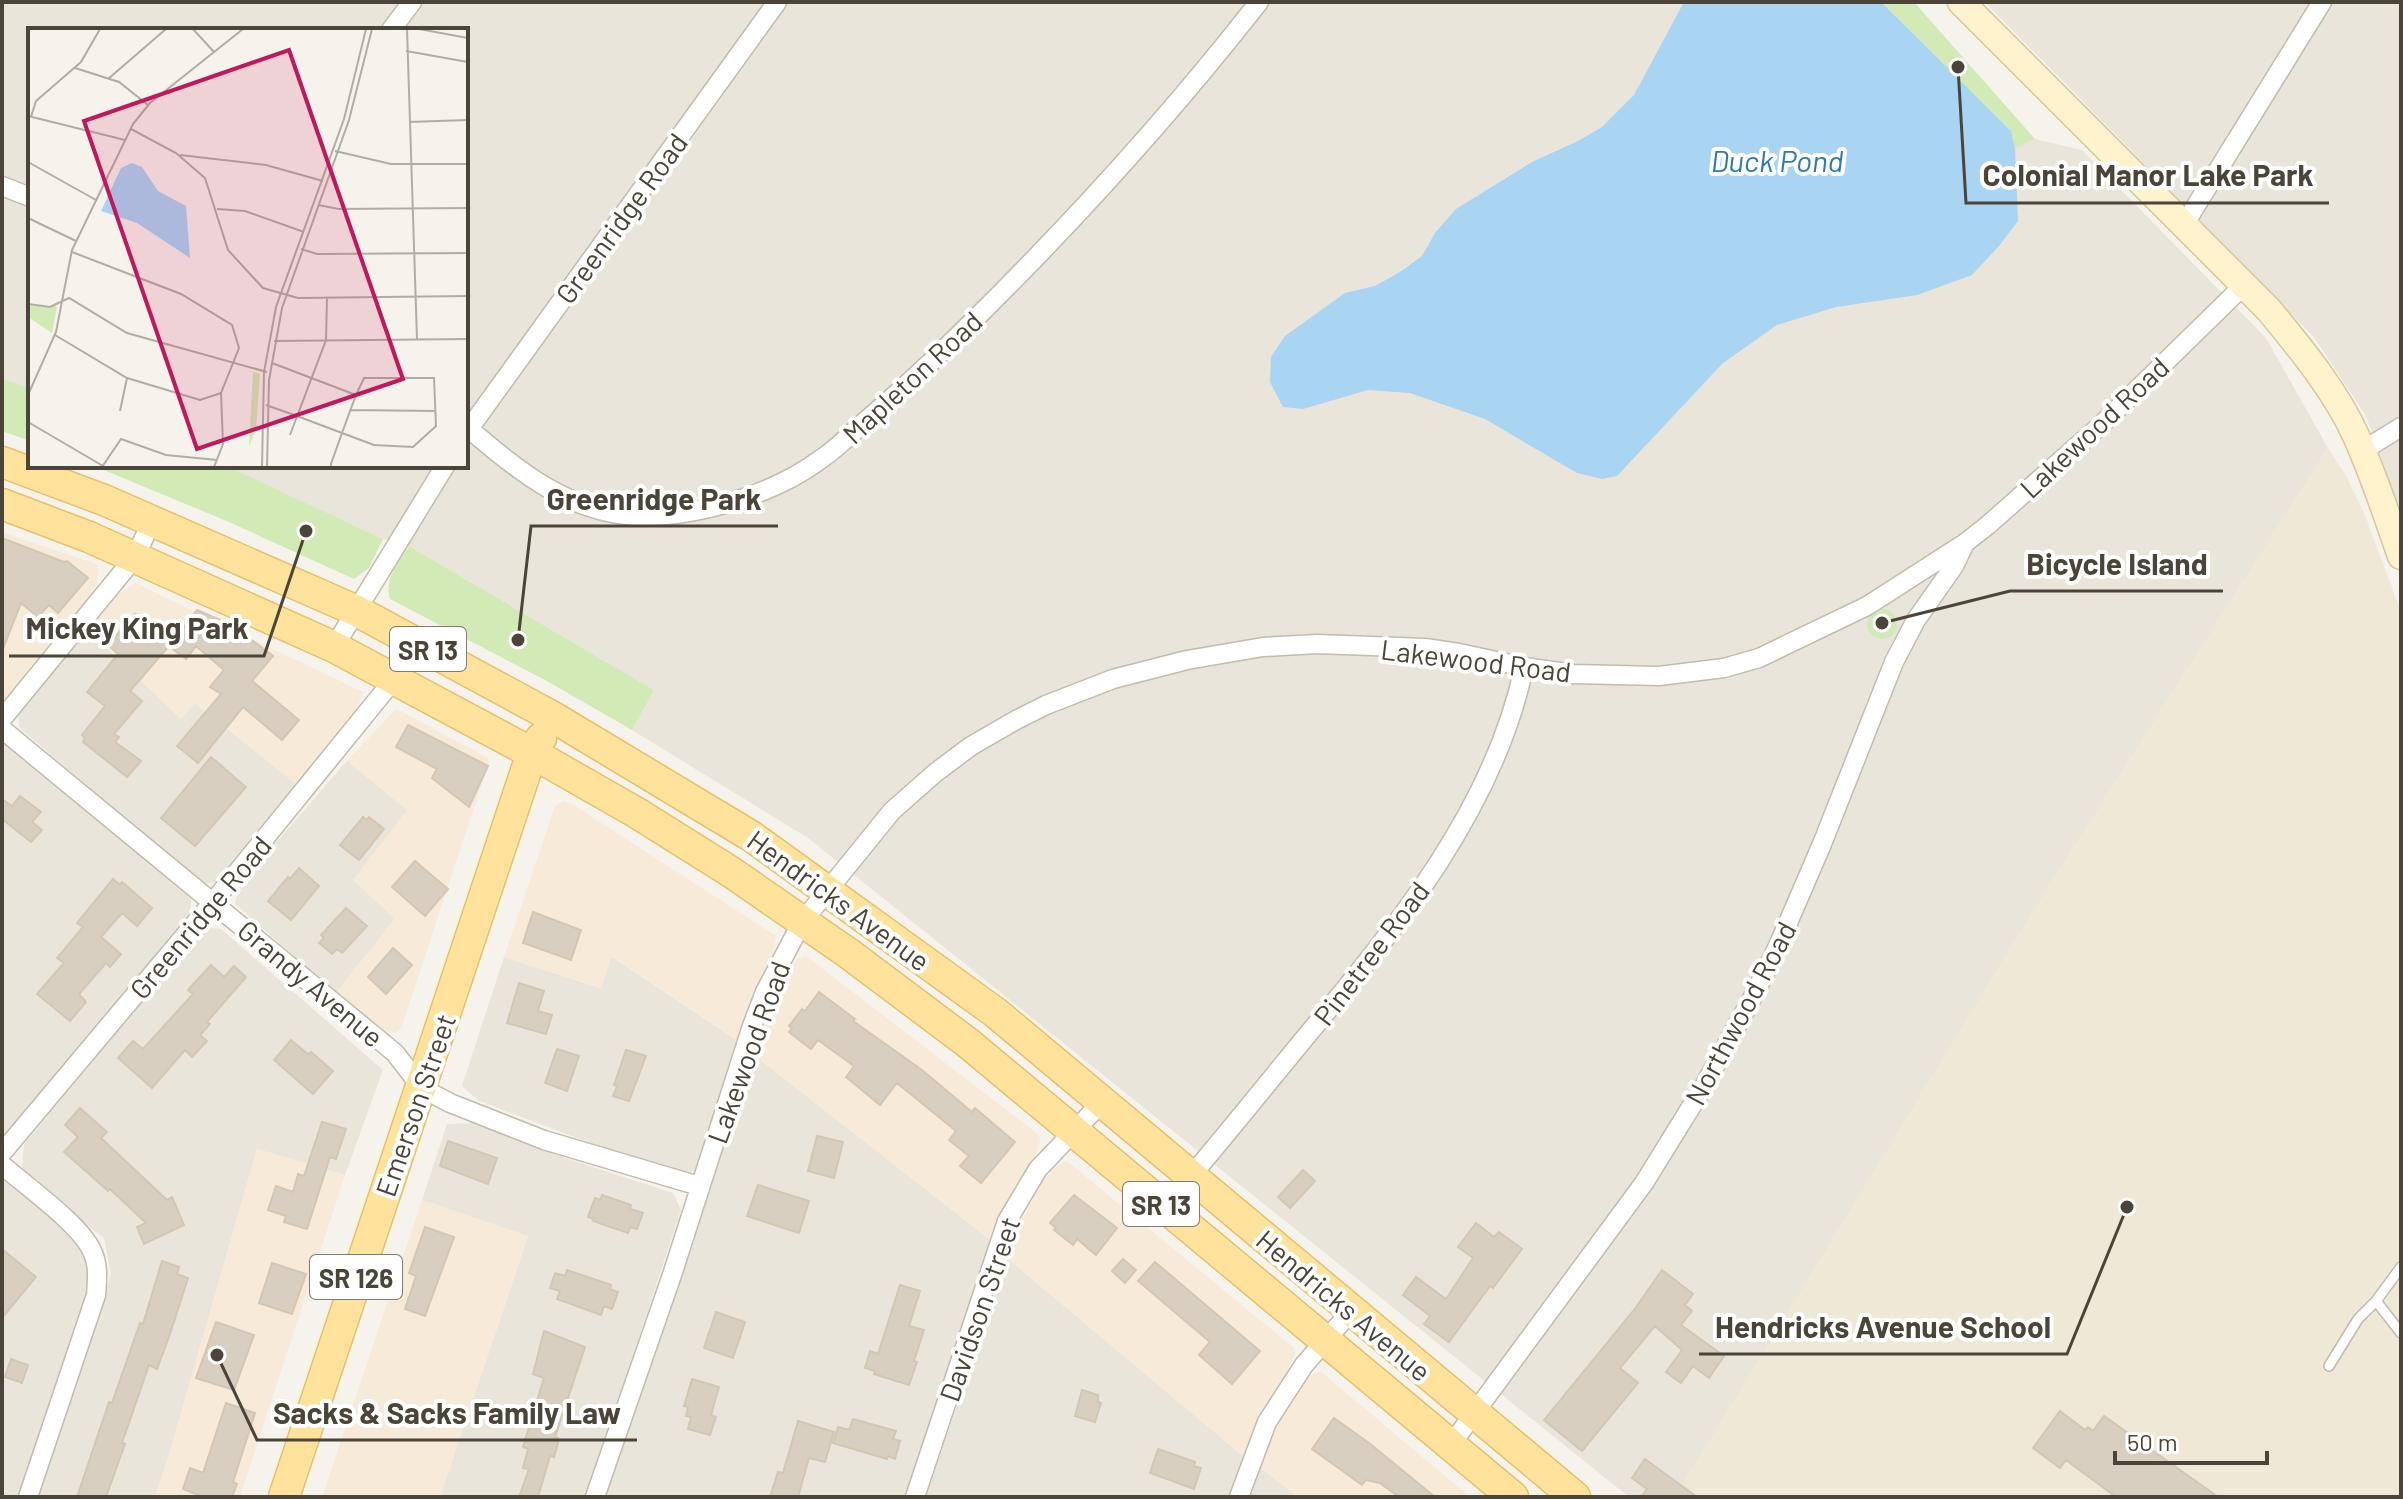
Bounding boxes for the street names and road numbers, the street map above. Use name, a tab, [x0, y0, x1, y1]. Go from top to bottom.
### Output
street label: Greenridge Road	[548, 126, 694, 310]
street label: Mapleton Road	[835, 304, 989, 450]
street label: Lakewood Road	[2012, 349, 2176, 505]
road number: SR 13	[390, 627, 466, 671]
street label: Lakewood Road	[1379, 631, 1573, 689]
street label: Hendricks Avenue	[741, 822, 937, 978]
street label: Greenridge Road	[122, 829, 278, 1005]
street label: Pinetree Road	[1306, 875, 1436, 1031]
street label: Grandy Avenue	[231, 912, 391, 1054]
street label: Northwood Road	[1677, 915, 1803, 1111]
street label: Lakewood Road	[699, 956, 797, 1148]
street label: Emerson Street	[368, 1009, 462, 1201]
road number: SR 13	[1123, 1182, 1199, 1226]
street label: Davidson Street	[932, 1212, 1026, 1406]
street label: Hendricks Avenue	[1250, 1222, 1438, 1388]
road number: SR 126	[310, 1255, 402, 1299]

